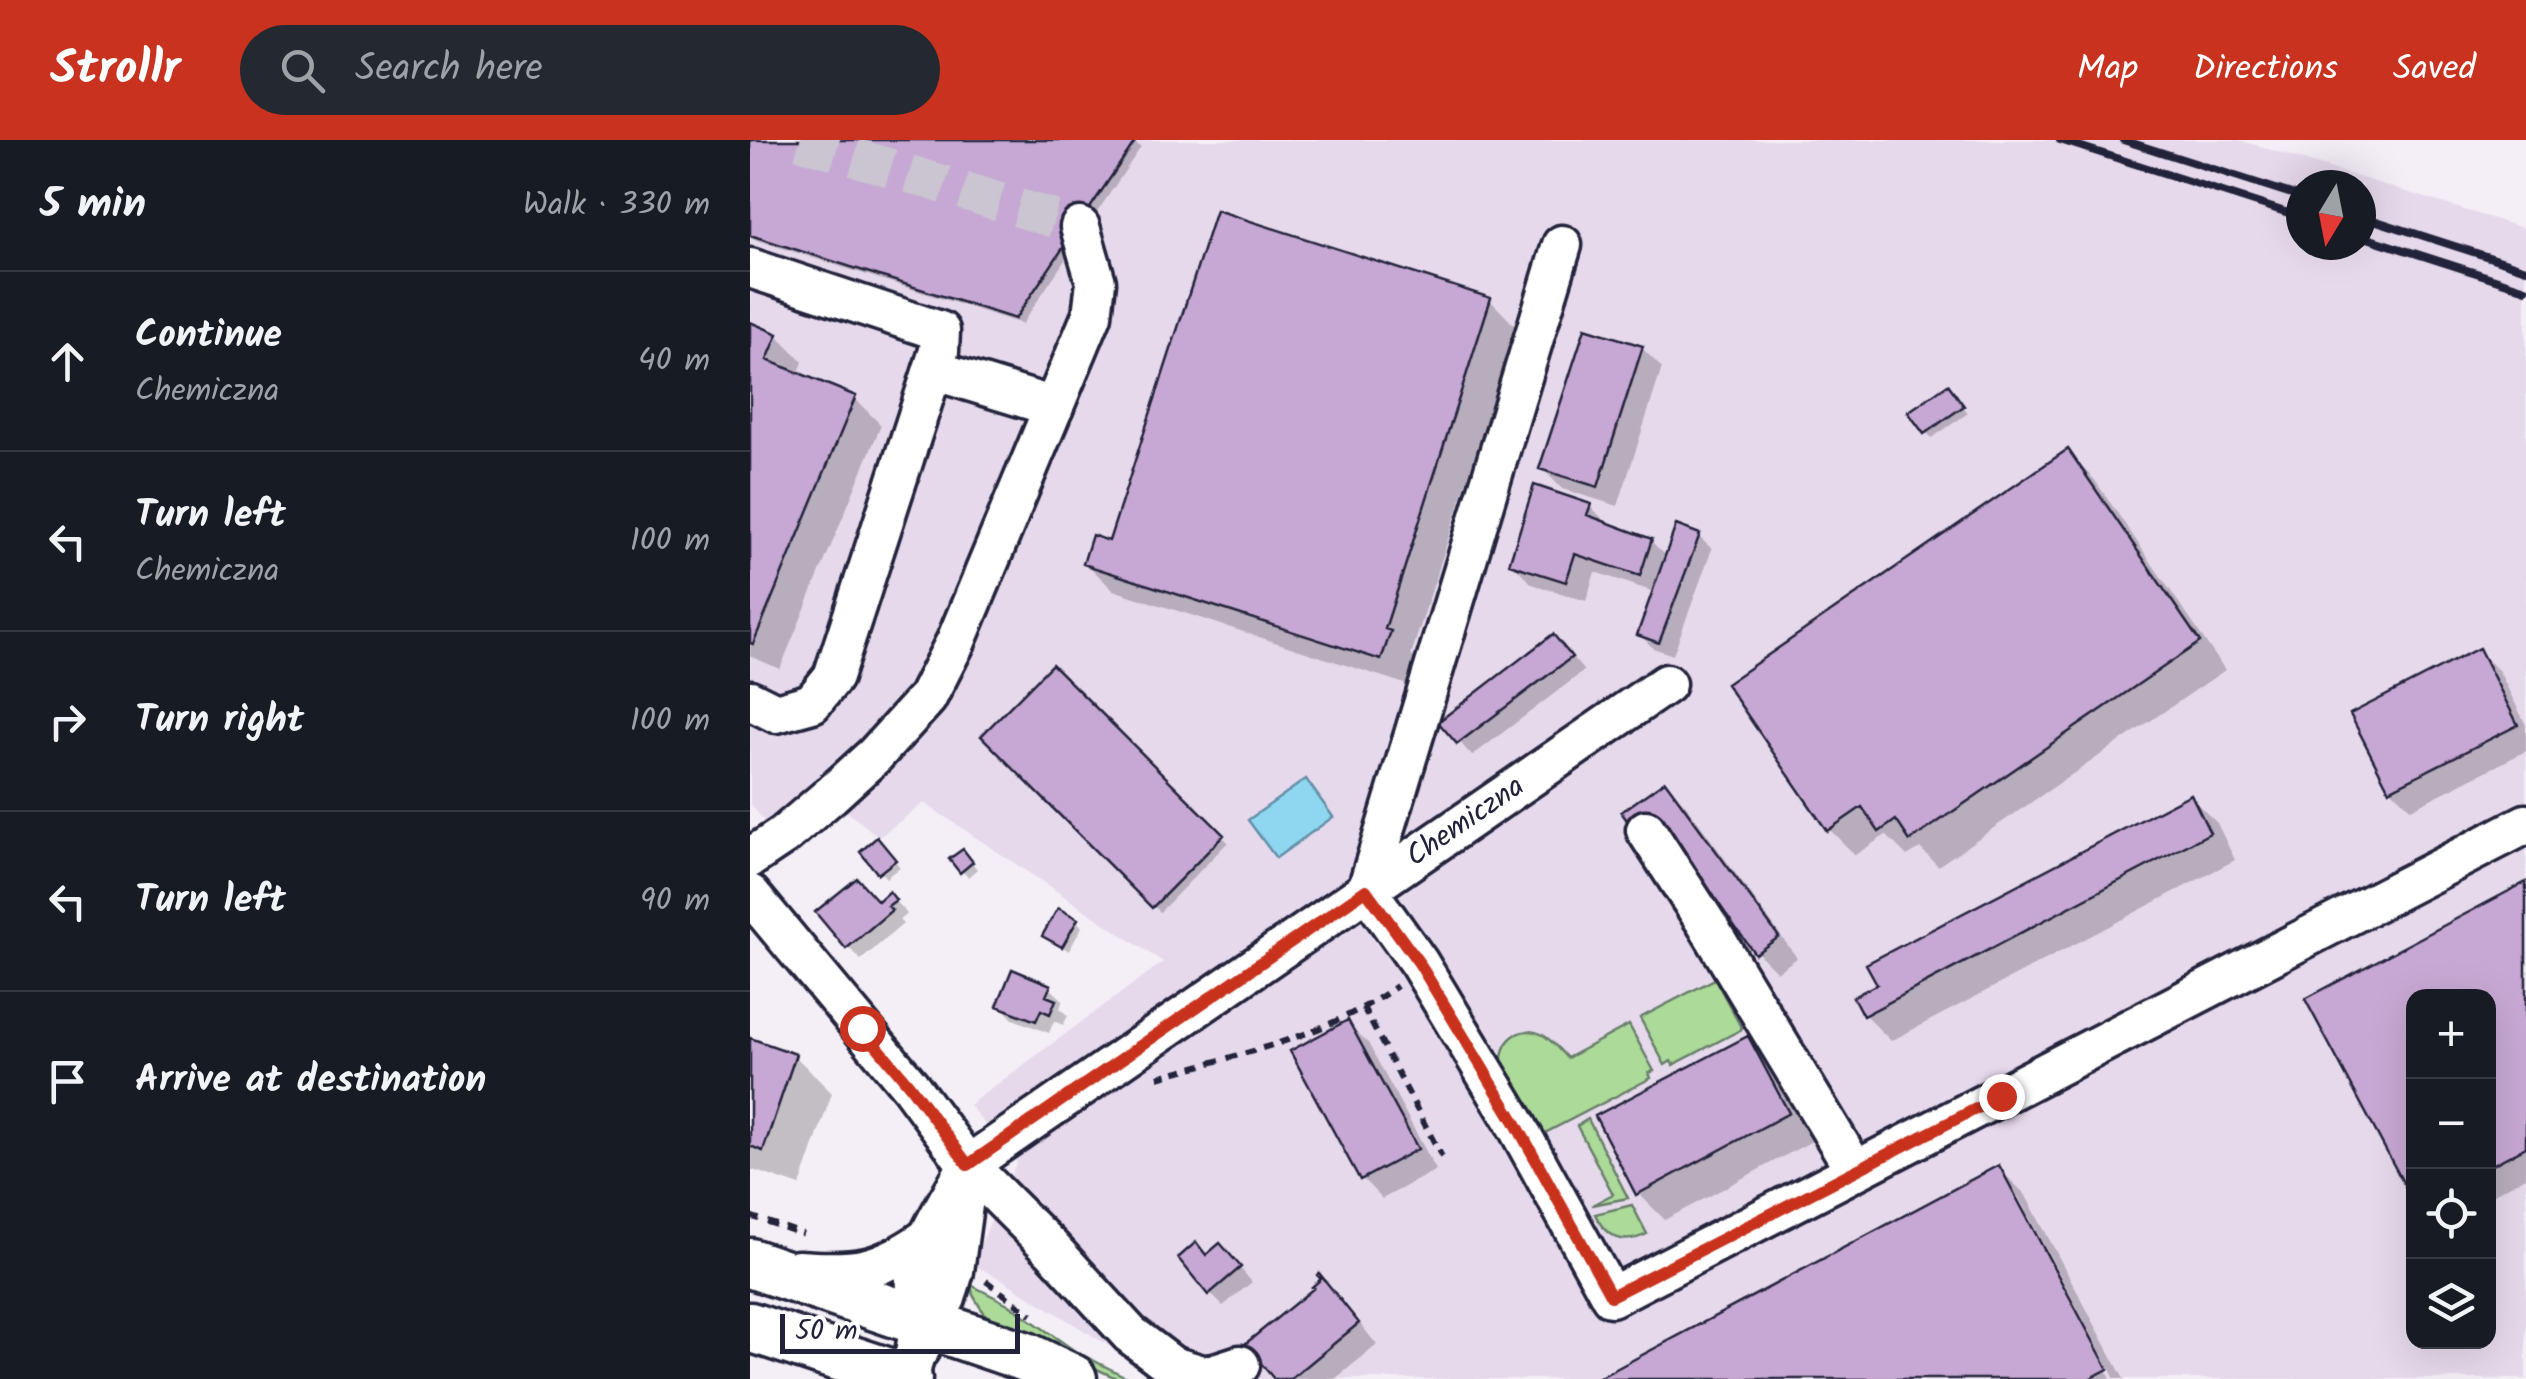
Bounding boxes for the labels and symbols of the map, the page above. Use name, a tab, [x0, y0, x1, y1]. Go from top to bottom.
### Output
north arrow	[2286, 170, 2376, 260]
street label: Chemiczna	[1396, 764, 1535, 880]
route start	[840, 1006, 886, 1052]
route end	[1979, 1074, 2025, 1120]
scale bar	[780, 1309, 1020, 1354]

